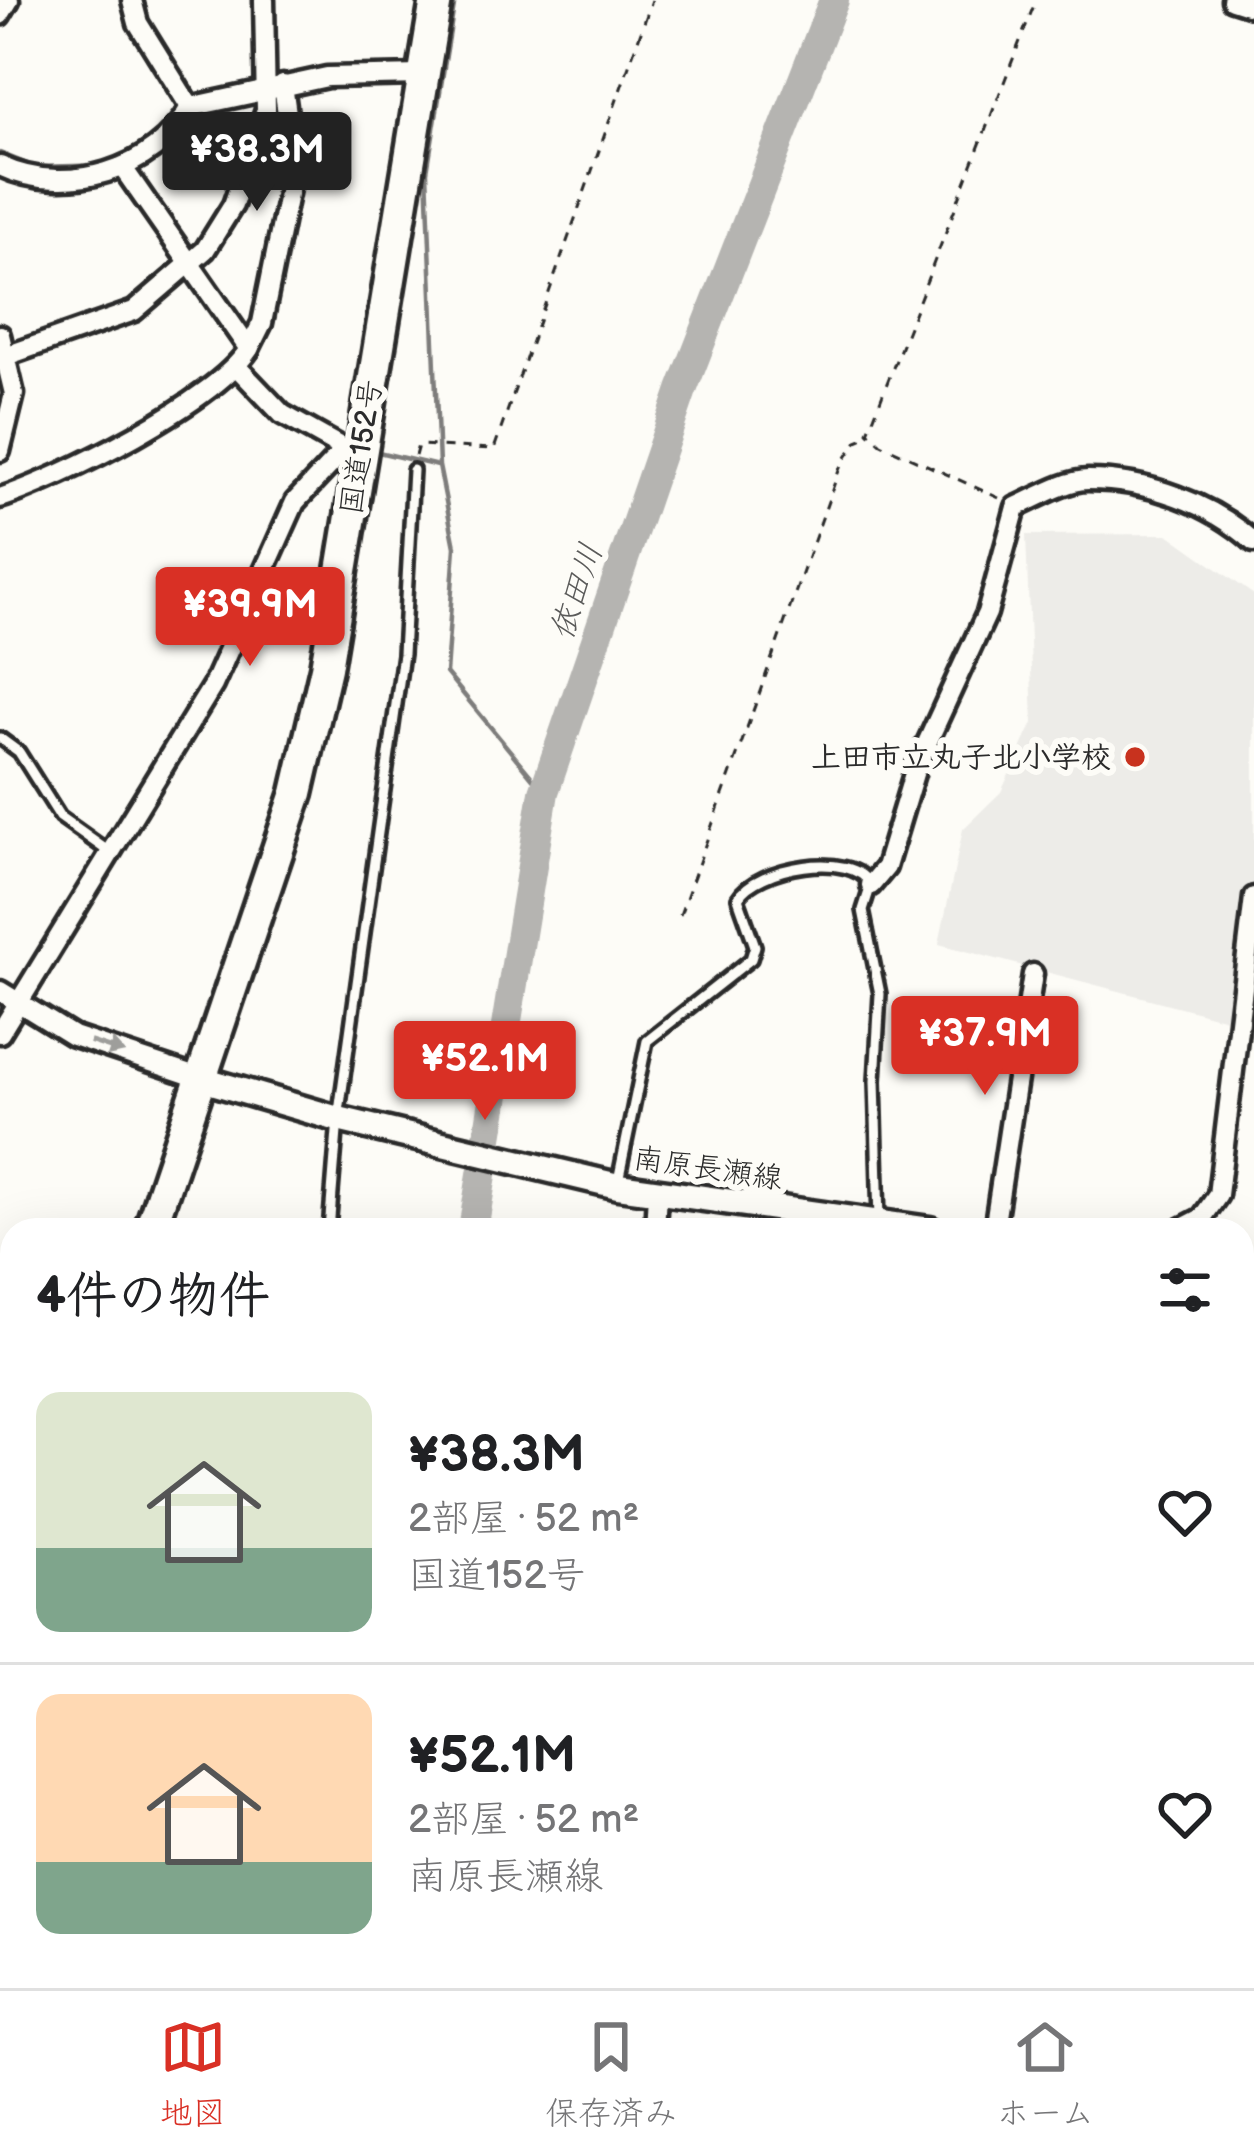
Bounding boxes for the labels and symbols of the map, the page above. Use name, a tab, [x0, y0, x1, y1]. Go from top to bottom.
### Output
pin: ¥38.3M	[159, 112, 355, 214]
street label: 国道152号	[334, 377, 390, 517]
water label: 依田川	[542, 538, 612, 645]
pin: ¥39.9M	[152, 567, 348, 669]
place label: 上田市立丸子北小学校	[811, 740, 1111, 776]
marker: 上田市立丸子北小学校	[1122, 744, 1148, 770]
pin: ¥37.9M	[887, 996, 1083, 1098]
pin: ¥52.1M	[387, 1021, 583, 1123]
one-way arrow	[89, 1039, 126, 1058]
street label: 南原長瀬線	[631, 1141, 785, 1197]

